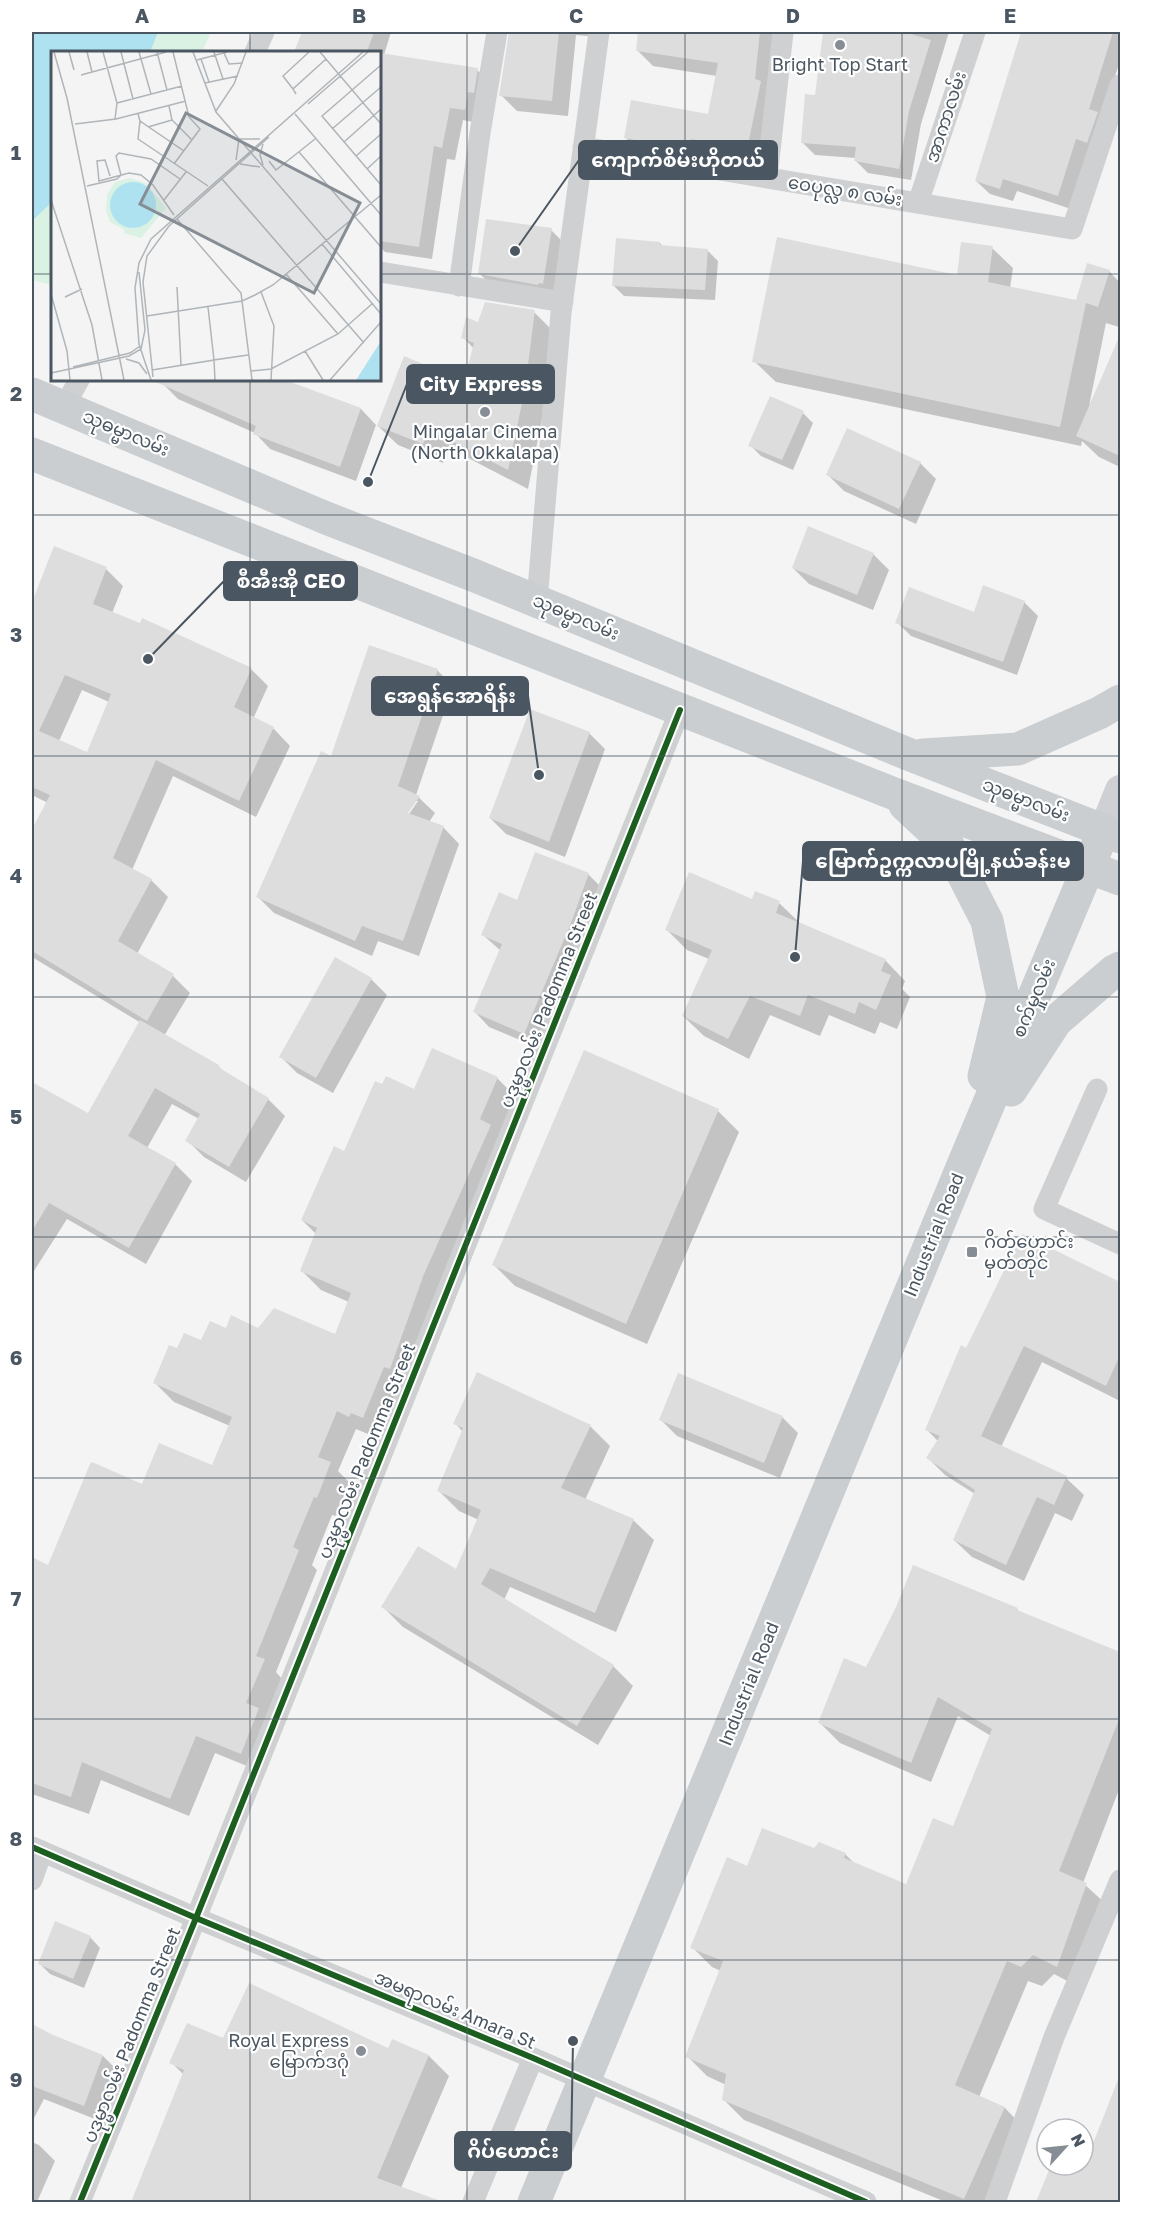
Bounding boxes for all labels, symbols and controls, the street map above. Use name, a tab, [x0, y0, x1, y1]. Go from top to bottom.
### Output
text: A	[135, 3, 149, 27]
text: B	[352, 3, 366, 27]
text: C	[569, 3, 583, 27]
text: D	[786, 3, 800, 27]
text: E	[1004, 3, 1016, 27]
marker: Bright Top Start	[833, 38, 847, 52]
inset map	[51, 51, 381, 381]
place label: Bright Top Start	[772, 53, 908, 75]
street label: အာကာလမ်း	[919, 68, 970, 165]
text: 1	[11, 140, 21, 164]
callout: ကျောက်စိမ်းဟိုတယ်	[579, 141, 777, 179]
text: ကျောက်စိမ်းဟိုတယ်	[591, 147, 765, 177]
street label: ဝေပုလ္လ ၈ လမ်း	[786, 169, 904, 215]
callout: City Express	[407, 365, 554, 403]
text: City Express	[420, 371, 542, 395]
text: 2	[10, 381, 22, 405]
street label: သုဓမ္မာလမ်း	[78, 403, 173, 465]
marker: Mingalar Cinema (North Okkalapa)	[478, 405, 492, 419]
place label: Mingalar Cinema (North Okkalapa)	[410, 420, 560, 463]
callout: စီအီးအို CEO	[224, 562, 357, 600]
text: စီအီးအို CEO	[236, 568, 346, 597]
street label: သုဓမ္မာလမ်း	[528, 587, 623, 649]
text: 3	[10, 622, 22, 646]
callout: အေရွန်အောရိန်း	[372, 677, 528, 715]
text: အေရွန်အောရိန်း	[384, 683, 516, 712]
street label: သုဓမ္မာလမ်း	[978, 771, 1073, 831]
callout: မြောက်ဥက္ကလာပမြို့နယ်ခန်းမ	[803, 842, 1083, 880]
text: မြောက်ဥက္ကလာပမြို့နယ်ခန်းမ	[815, 848, 1071, 877]
text: 4	[10, 863, 22, 887]
street label: ပဒုမ္မာလမ်း Padomma Street	[494, 888, 607, 1113]
street label: စက်မှုလမ်း	[1006, 955, 1064, 1042]
text: 5	[10, 1104, 22, 1128]
street label: Industrial Road	[898, 1169, 968, 1300]
place label: ဂိတ်ဟောင်း မှတ်တိုင်	[984, 1228, 1074, 1278]
marker: ဂိတ်ဟောင်း မှတ်တိုင်	[965, 1245, 979, 1259]
street label: ပဒုမ္မာလမ်း Padomma Street	[312, 1339, 425, 1564]
text: 6	[10, 1345, 22, 1369]
text: 7	[11, 1586, 22, 1610]
street label: Industrial Road	[713, 1618, 783, 1749]
text: 8	[10, 1826, 22, 1850]
street label: ပဒုမ္မာလမ်း Padomma Street	[77, 1923, 190, 2148]
street label: အမရာလမ်း Amara St	[369, 1964, 540, 2058]
place label: Royal Express မြောက်ဒဂုံ	[228, 2029, 349, 2077]
marker: Royal Express မြောက်ဒဂုံ	[354, 2044, 368, 2058]
text: 9	[10, 2067, 22, 2091]
north arrow	[1035, 2117, 1095, 2177]
text: N	[1067, 2130, 1090, 2150]
callout: ဂိပ်ဟောင်း	[455, 2132, 571, 2170]
text: ဂိပ်ဟောင်း	[467, 2138, 559, 2162]

